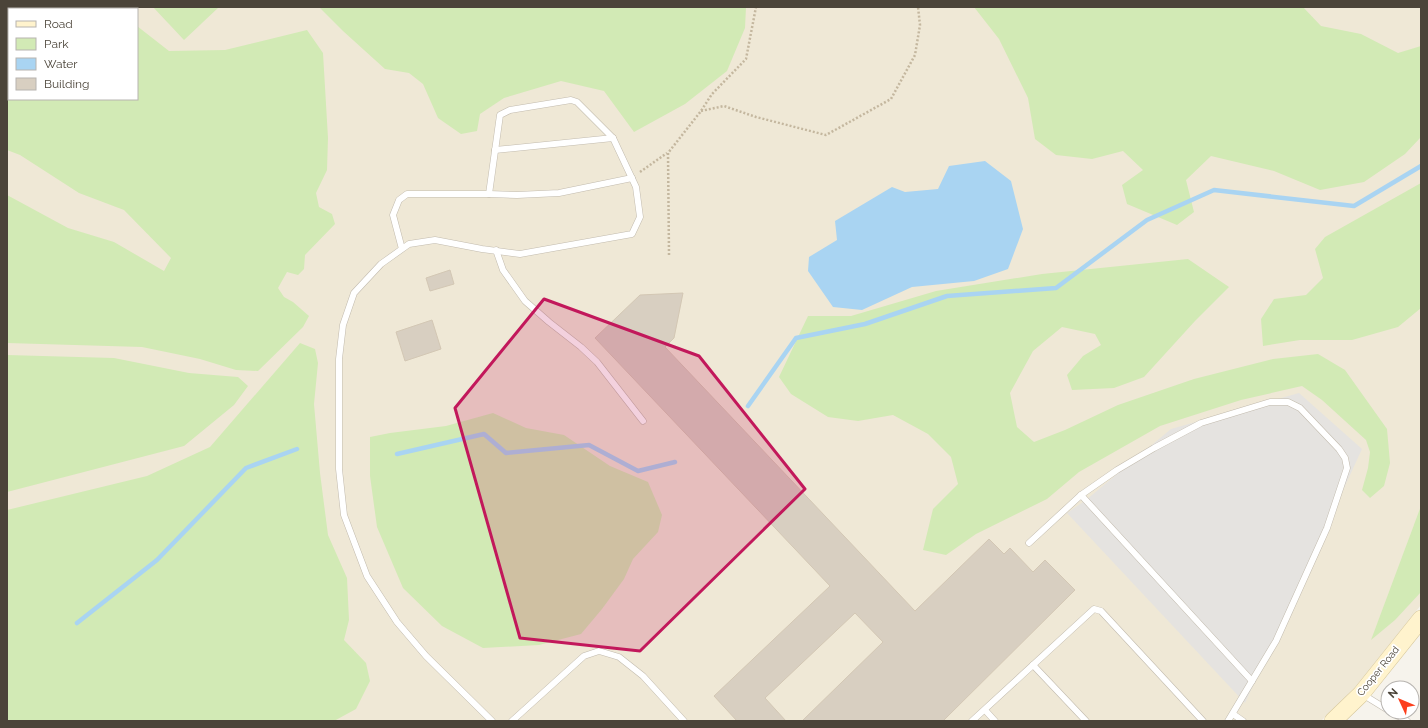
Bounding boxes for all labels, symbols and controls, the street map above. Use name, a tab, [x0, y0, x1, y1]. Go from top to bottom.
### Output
legend	[8, 8, 138, 100]
text: Road	[44, 17, 73, 31]
text: Park	[44, 37, 69, 51]
text: Water	[44, 57, 78, 71]
text: Building	[44, 77, 90, 91]
street label: Cooper Road	[1355, 644, 1401, 698]
north arrow	[1380, 680, 1420, 720]
text: N	[1386, 686, 1401, 701]

